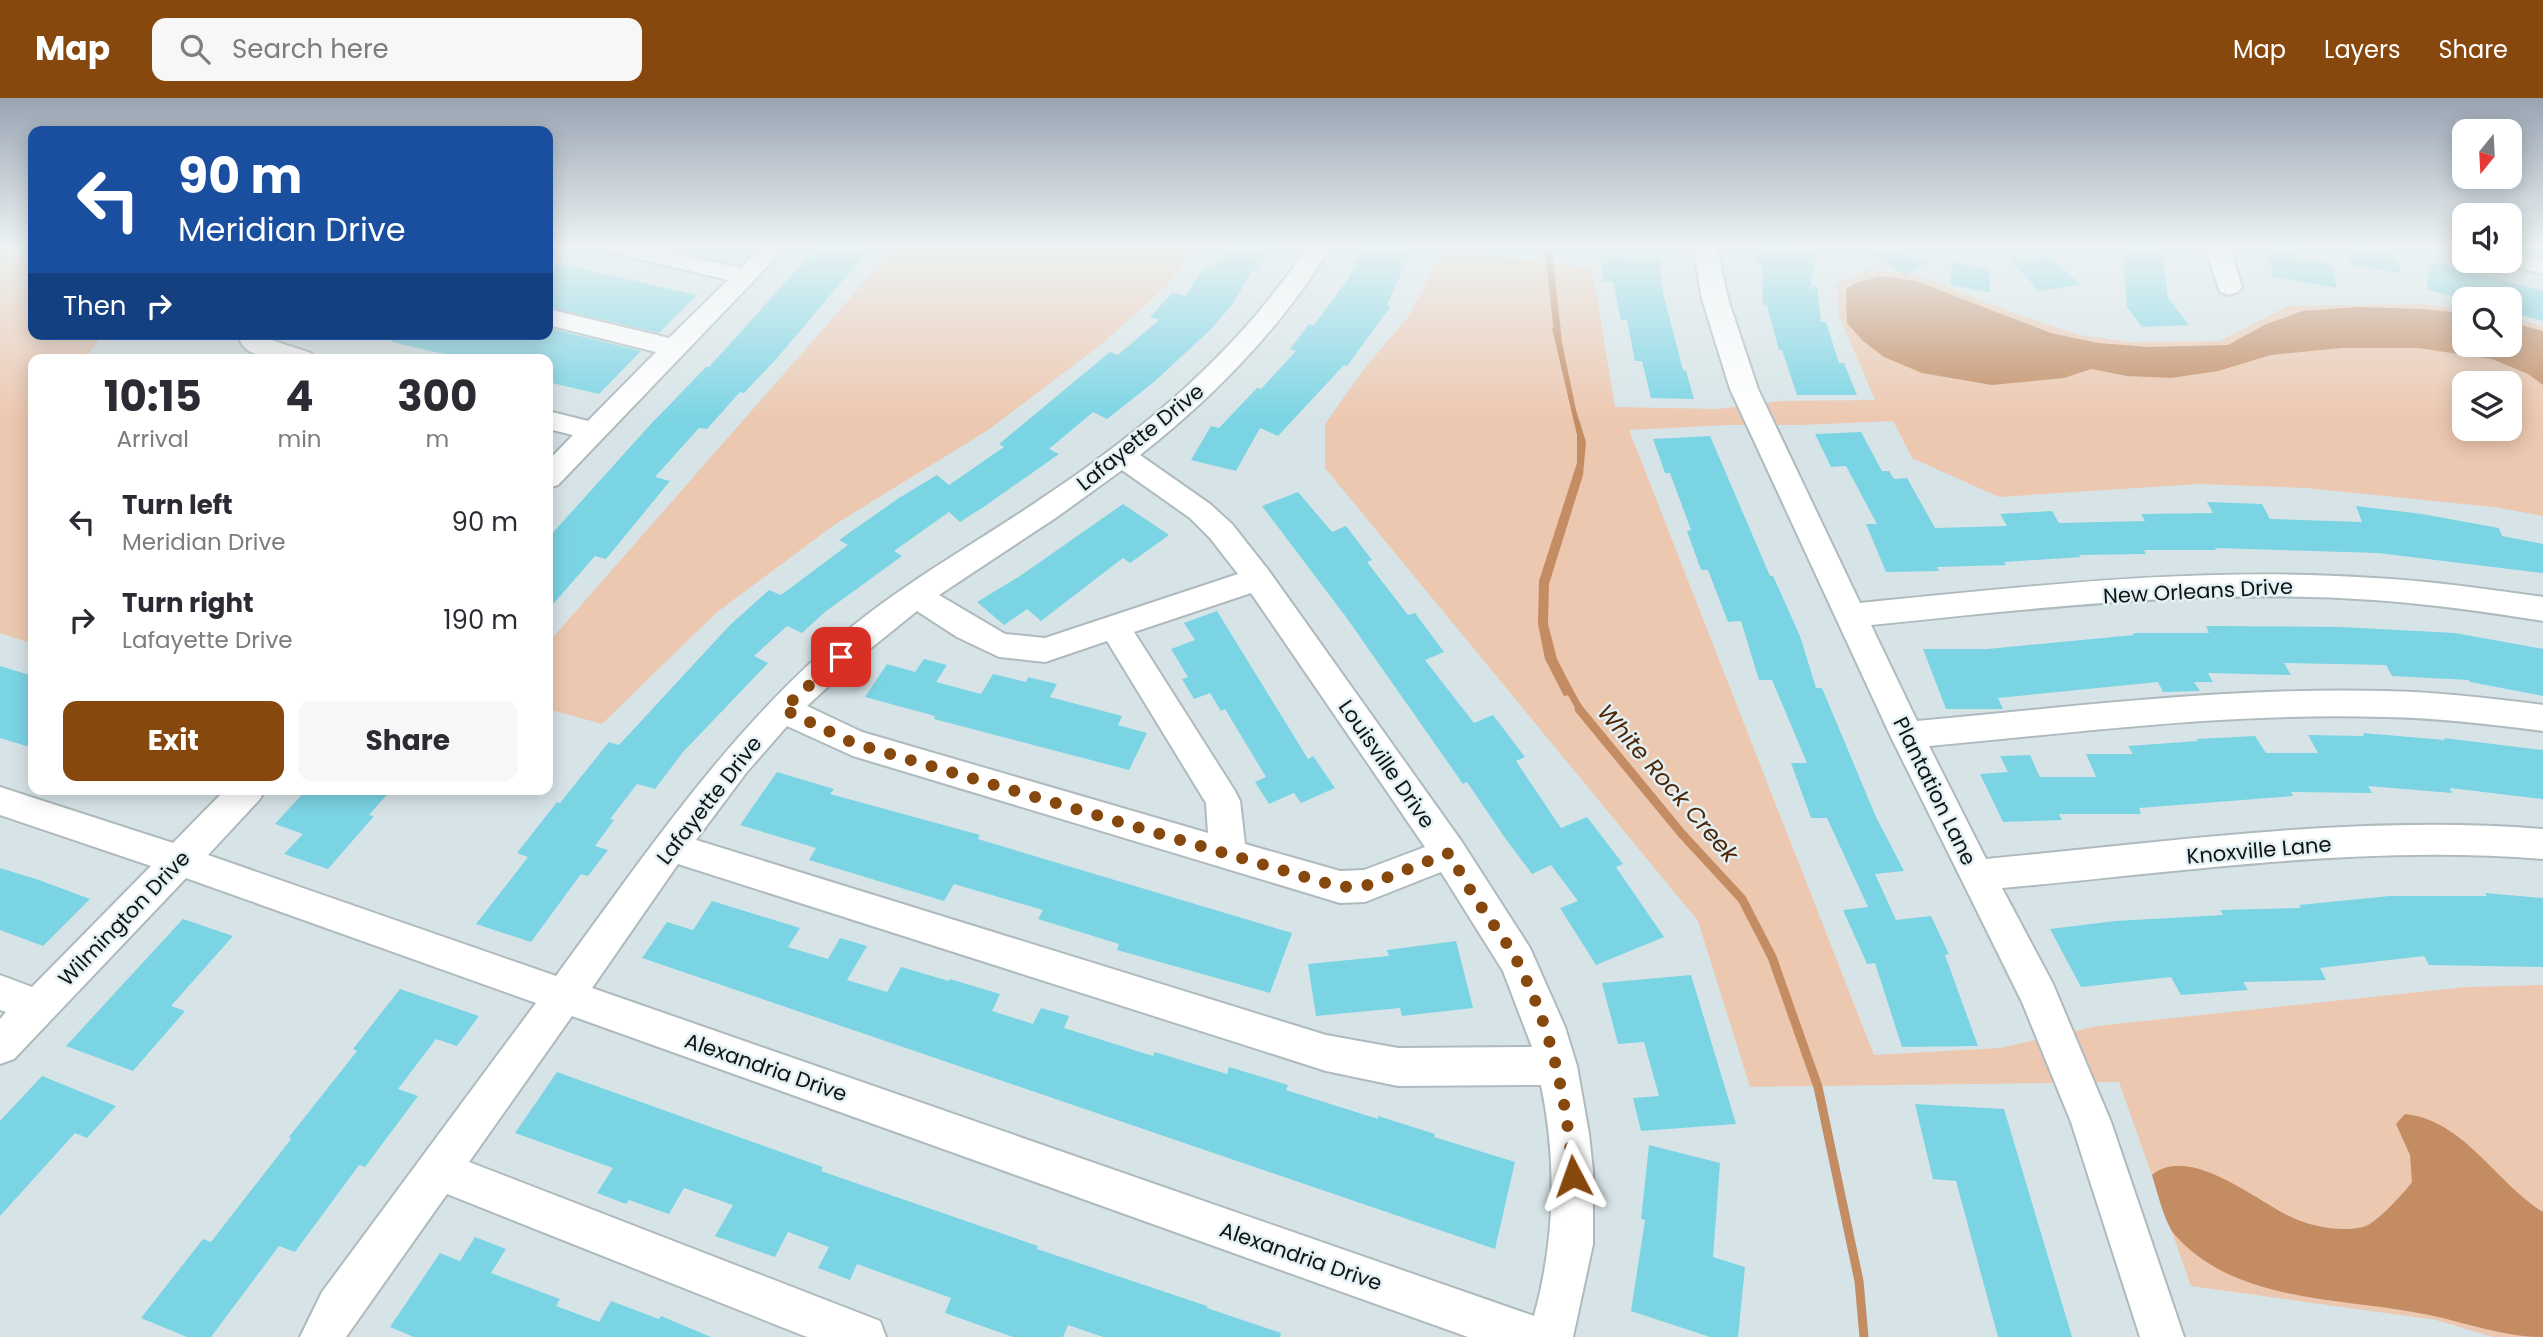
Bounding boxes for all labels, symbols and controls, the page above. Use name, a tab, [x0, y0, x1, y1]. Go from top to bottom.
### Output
search box	[152, 18, 642, 81]
text: Map	[35, 25, 110, 72]
icon: search	[176, 30, 214, 68]
text: Search here	[232, 31, 389, 67]
text: Map	[2233, 33, 2286, 66]
text: Layers	[2324, 33, 2400, 66]
text: Share	[2438, 33, 2508, 66]
north arrow	[2452, 119, 2522, 189]
map controls	[2452, 119, 2522, 441]
text: 90 m	[178, 142, 302, 210]
icon: left	[63, 154, 154, 245]
button: sound	[2452, 203, 2522, 273]
text: Meridian Drive	[178, 207, 406, 252]
icon: right	[140, 287, 178, 325]
button: search	[2452, 287, 2522, 357]
text: Then	[63, 288, 126, 324]
text: 10:15	[104, 367, 202, 426]
text: 4	[285, 367, 314, 426]
text: 300	[397, 367, 477, 426]
button: layers	[2452, 371, 2522, 441]
street label: Lafayette Drive	[1070, 377, 1210, 497]
text: Arrival	[117, 423, 189, 455]
text: min	[277, 423, 322, 455]
text: m	[425, 423, 449, 455]
text: Turn left	[122, 487, 233, 523]
icon: left	[63, 503, 101, 541]
text: 90 m	[452, 504, 518, 540]
text: Meridian Drive	[122, 526, 286, 558]
street label: New Orleans Drive	[2102, 572, 2294, 610]
text: Turn right	[122, 585, 254, 621]
icon: right	[63, 601, 101, 639]
text: 190 m	[443, 602, 518, 638]
text: Lafayette Drive	[122, 624, 293, 656]
pin	[811, 627, 871, 687]
icon: arrive	[822, 638, 860, 676]
street label: Louisville Drive	[1332, 694, 1442, 834]
water label: White Rock Creek	[1590, 697, 1747, 870]
button: Exit	[63, 701, 284, 781]
button: Share	[298, 701, 518, 781]
street label: Plantation Lane	[1886, 712, 1984, 870]
street label: Lafayette Drive	[650, 730, 768, 870]
street label: Knoxville Lane	[2185, 829, 2333, 871]
street label: Wilmington Drive	[52, 844, 196, 992]
street label: Alexandria Drive	[681, 1026, 851, 1108]
position arrow	[1536, 1139, 1610, 1213]
street label: Alexandria Drive	[1216, 1215, 1386, 1297]

